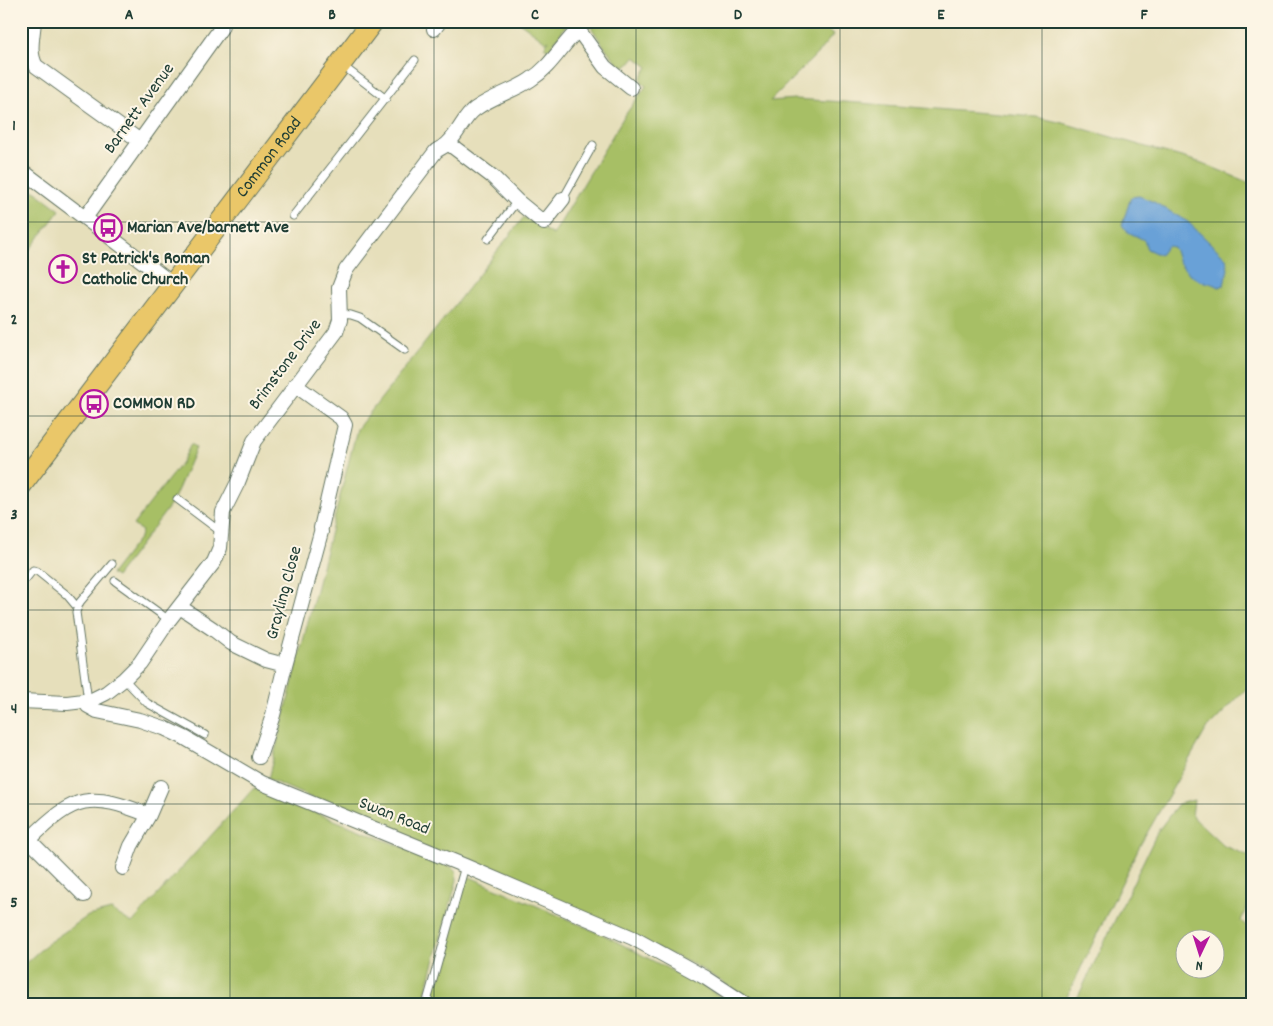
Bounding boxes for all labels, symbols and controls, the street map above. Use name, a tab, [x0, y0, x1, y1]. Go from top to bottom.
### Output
text: A	[125, 4, 134, 27]
text: B	[328, 4, 336, 27]
text: C	[531, 4, 539, 27]
text: D	[734, 4, 743, 27]
text: E	[937, 4, 945, 27]
text: F	[1140, 4, 1148, 27]
street label: Barnett Avenue	[99, 58, 181, 159]
street label: Common Road	[230, 112, 308, 203]
text: 1	[12, 115, 16, 138]
bus stop icon: Marian Ave/barnett Ave	[93, 213, 123, 243]
place label: Marian Ave/barnett Ave	[127, 216, 289, 241]
place label: St Patrick's Roman Catholic Church	[82, 247, 210, 293]
church icon: St Patrick's Roman Catholic Church	[48, 254, 78, 284]
text: 2	[11, 309, 18, 332]
street label: Brimstone Drive	[243, 314, 329, 416]
bus stop icon: COMMON RD	[79, 389, 109, 419]
place label: COMMON RD	[113, 392, 195, 417]
text: 3	[10, 504, 18, 527]
street label: Grayling Close	[260, 543, 310, 643]
text: 4	[11, 698, 17, 721]
street label: Swan Road	[355, 792, 433, 842]
text: 5	[10, 892, 18, 915]
north arrow	[1176, 928, 1226, 978]
text: N	[1195, 955, 1203, 975]

